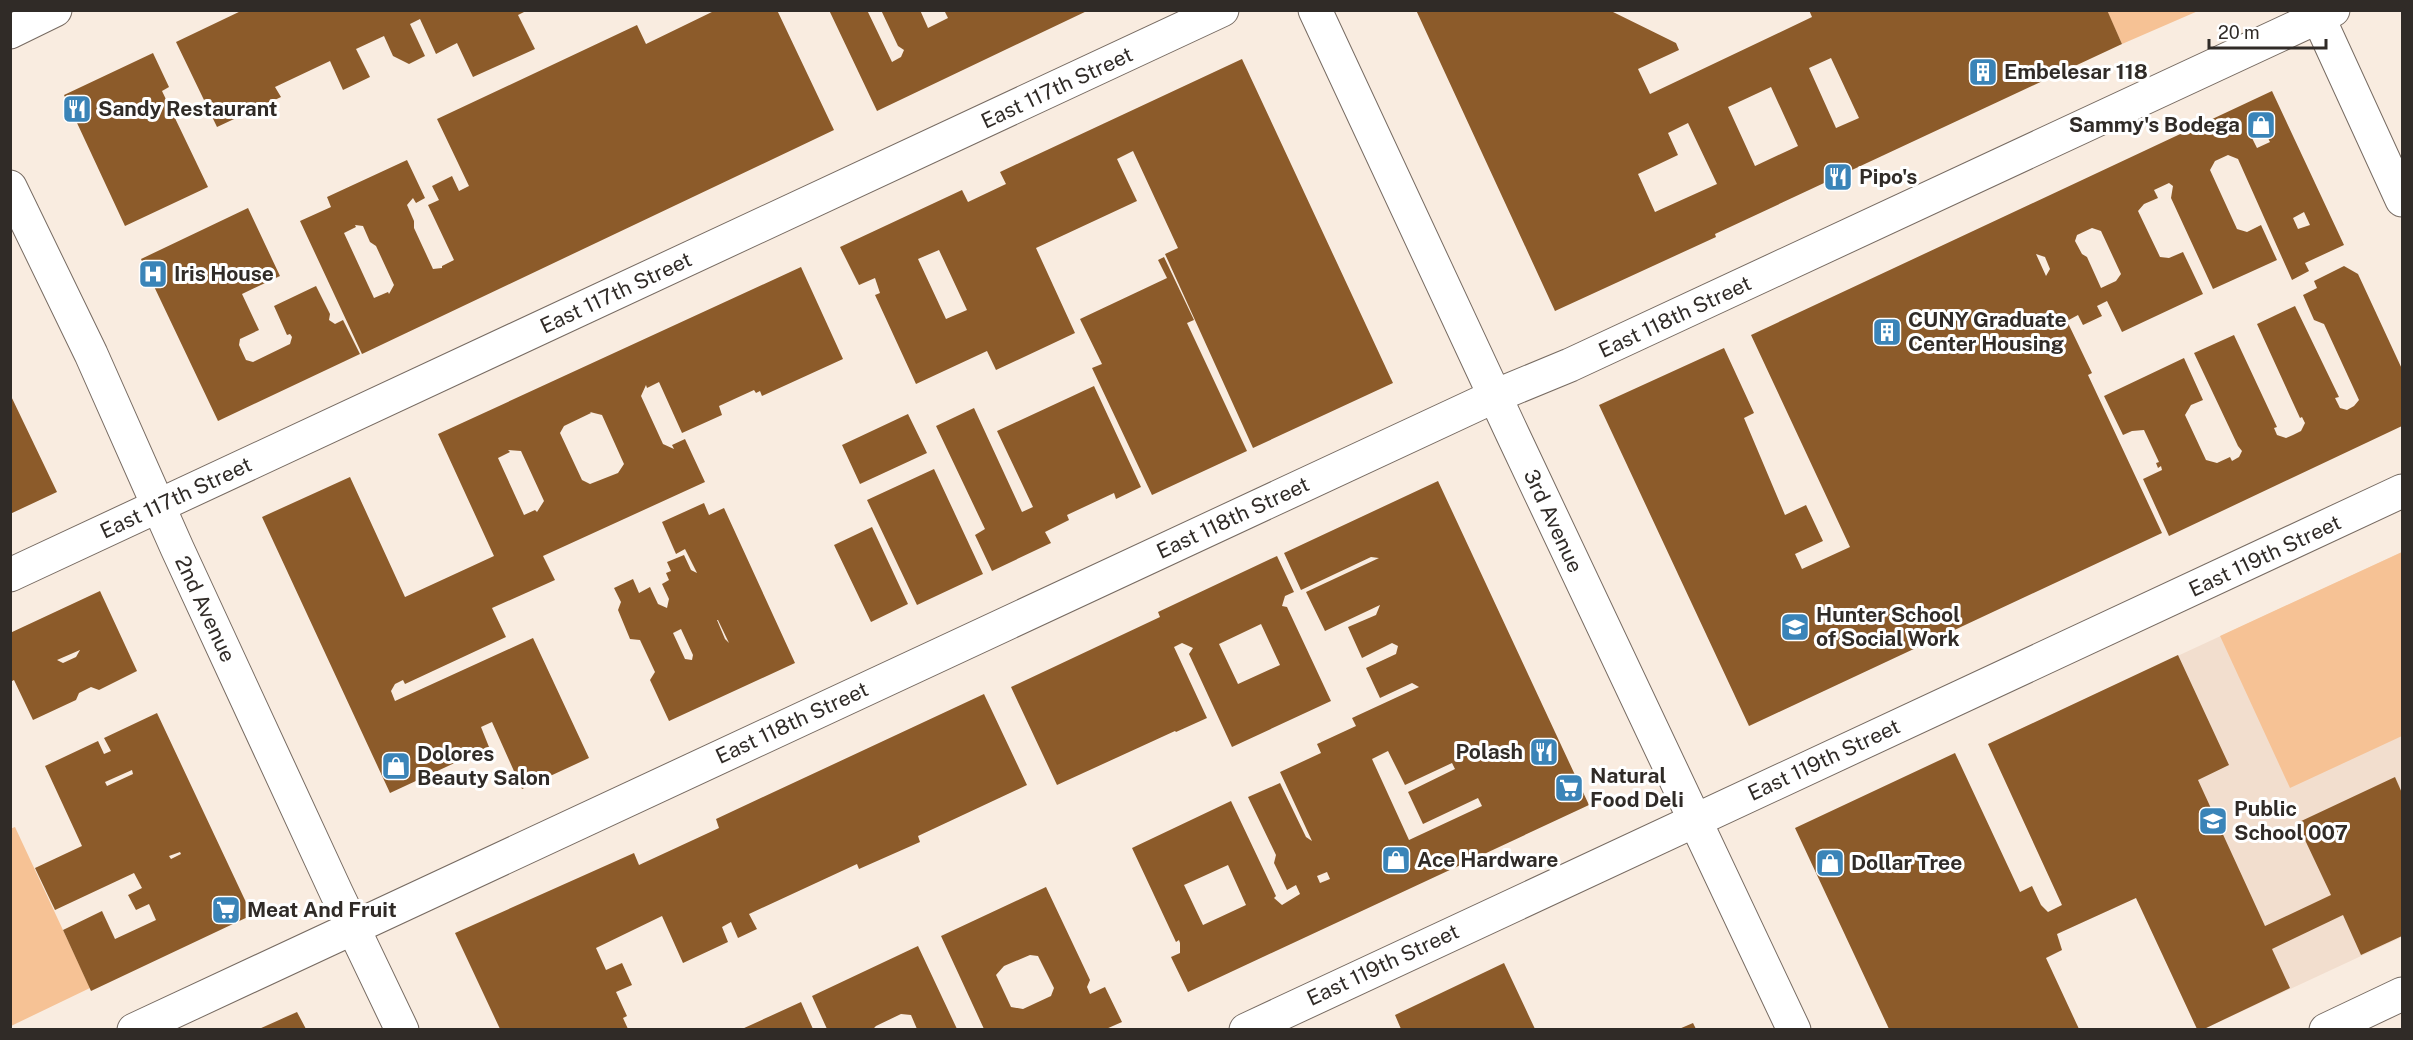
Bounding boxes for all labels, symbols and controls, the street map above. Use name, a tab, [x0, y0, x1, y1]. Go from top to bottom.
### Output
scale bar	[2209, 12, 2326, 50]
text: 20 m	[2218, 22, 2260, 43]
street label: East 117th Street	[977, 41, 1137, 134]
building icon: Embelesar 118	[1967, 56, 1999, 88]
place label: Embelesar 118	[2004, 59, 2148, 84]
restaurant icon: Sandy Restaurant	[61, 93, 93, 125]
place label: Sandy Restaurant	[98, 96, 278, 121]
shop icon: Sammy's Bodega	[2245, 109, 2277, 141]
place label: Sammy's Bodega	[2069, 112, 2240, 137]
restaurant icon: Pipo's	[1822, 161, 1854, 193]
place label: Pipo's	[1859, 164, 1917, 189]
street label: East 117th Street	[536, 246, 696, 339]
hospital icon: Iris House	[137, 258, 169, 290]
place label: Iris House	[174, 261, 274, 286]
street label: East 118th Street	[1595, 270, 1755, 363]
place label: CUNY Graduate Center Housing	[1908, 307, 2067, 356]
building icon: CUNY Graduate Center Housing	[1871, 316, 1903, 348]
street label: East 117th Street	[96, 451, 256, 544]
street label: 3rd Avenue	[1519, 465, 1588, 576]
street label: East 118th Street	[1153, 471, 1313, 564]
street label: East 119th Street	[2185, 509, 2345, 602]
street label: 2nd Avenue	[170, 552, 241, 666]
place label: Hunter School of Social Work	[1816, 602, 1960, 651]
school or university icon: Hunter School of Social Work	[1779, 611, 1811, 643]
street label: East 118th Street	[712, 676, 872, 769]
street label: East 119th Street	[1744, 713, 1904, 806]
restaurant icon: Polash	[1528, 736, 1560, 768]
place label: Polash	[1455, 739, 1523, 764]
place label: Dolores Beauty Salon	[417, 741, 550, 790]
shop icon: Dolores Beauty Salon	[380, 750, 412, 782]
place label: Natural Food Deli	[1590, 763, 1684, 812]
supermarket icon: Natural Food Deli	[1553, 772, 1585, 804]
place label: Public School 007	[2234, 796, 2348, 845]
school or university icon: Public School 007	[2197, 805, 2229, 837]
shop icon: Ace Hardware	[1380, 844, 1412, 876]
place label: Ace Hardware	[1417, 847, 1558, 872]
shop icon: Dollar Tree	[1814, 847, 1846, 879]
place label: Dollar Tree	[1851, 850, 1962, 875]
supermarket icon: Meat And Fruit	[210, 894, 242, 926]
place label: Meat And Fruit	[247, 897, 397, 922]
street label: East 119th Street	[1303, 918, 1463, 1011]

